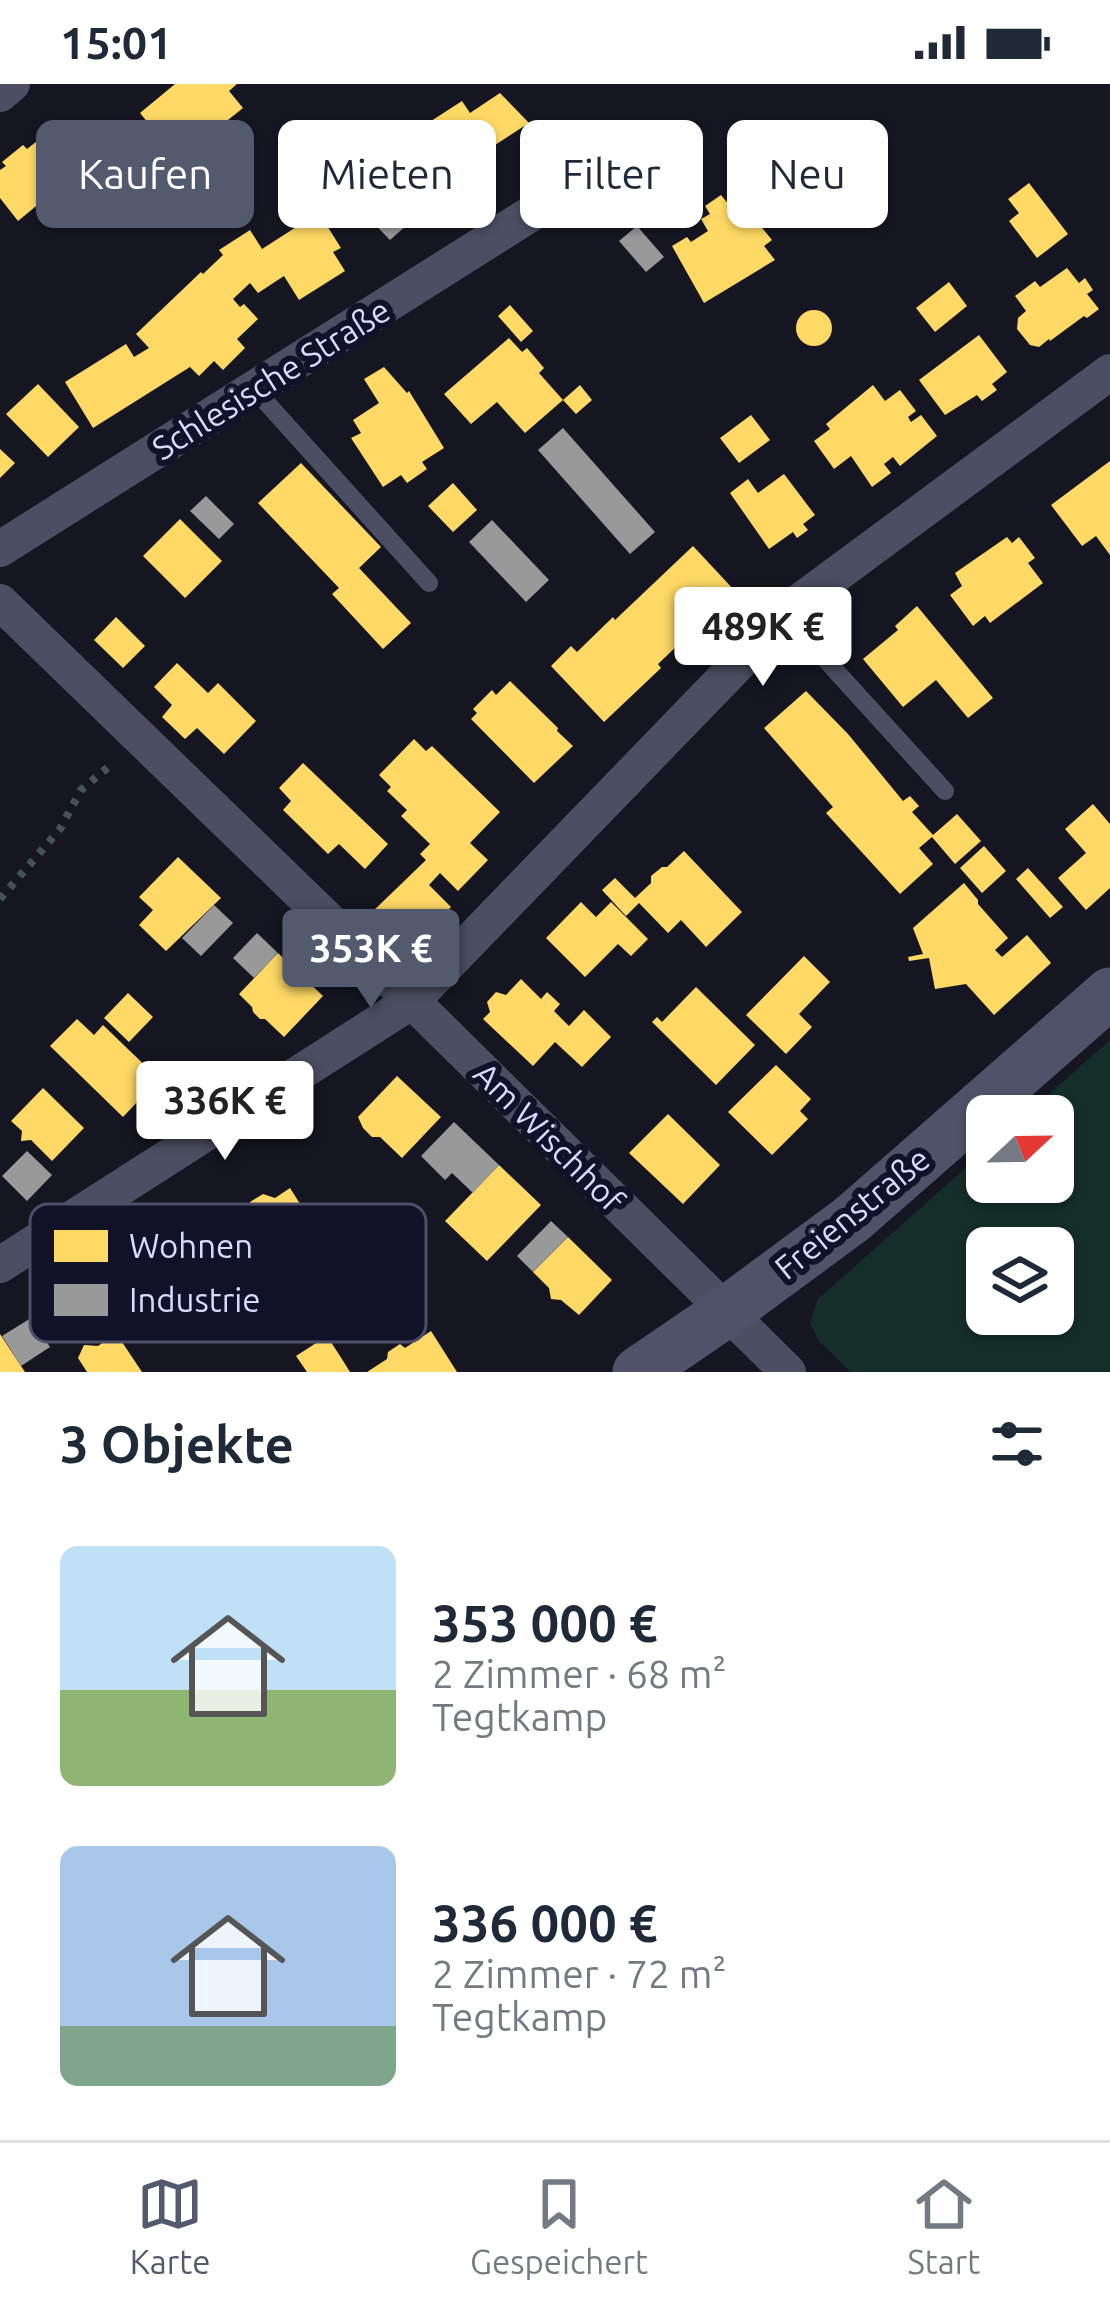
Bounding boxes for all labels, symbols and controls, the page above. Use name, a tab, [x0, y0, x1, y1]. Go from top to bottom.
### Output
text: 15:01	[60, 17, 173, 68]
chip: Kaufen	[36, 120, 254, 228]
chip: Mieten	[278, 120, 496, 228]
chip: Filter	[520, 120, 703, 228]
chip: Neu	[727, 120, 888, 228]
street label: Schlesische Straße	[145, 291, 396, 467]
pin: 489K €	[665, 587, 861, 689]
text: 489K €	[701, 604, 825, 647]
pin: 353K €	[273, 909, 469, 1011]
text: 353K €	[309, 926, 433, 969]
street label: Am Wischhof	[467, 1054, 632, 1219]
pin: 336K €	[127, 1061, 323, 1163]
text: 336K €	[163, 1078, 287, 1121]
north arrow	[966, 1095, 1074, 1203]
map controls	[966, 1095, 1074, 1335]
street label: Freienstraße	[767, 1139, 936, 1286]
legend	[30, 1204, 426, 1342]
text: Wohnen	[129, 1227, 253, 1264]
button: layers	[966, 1227, 1074, 1335]
text: Industrie	[129, 1281, 260, 1318]
icon: filters	[984, 1411, 1050, 1477]
text: 3 Objekte	[60, 1415, 294, 1473]
icon: home	[156, 1594, 300, 1738]
text: 353 000 €	[432, 1594, 658, 1652]
text: 2 Zimmer · 68 m²	[432, 1652, 727, 1695]
text: Tegtkamp	[432, 1695, 607, 1738]
icon: home	[156, 1894, 300, 2038]
text: 336 000 €	[432, 1894, 658, 1952]
text: 2 Zimmer · 72 m²	[432, 1952, 727, 1995]
text: Tegtkamp	[432, 1995, 607, 2038]
tab: Karte	[130, 2171, 210, 2280]
tab: Gespeichert	[470, 2171, 648, 2280]
tab: Start	[908, 2171, 980, 2280]

